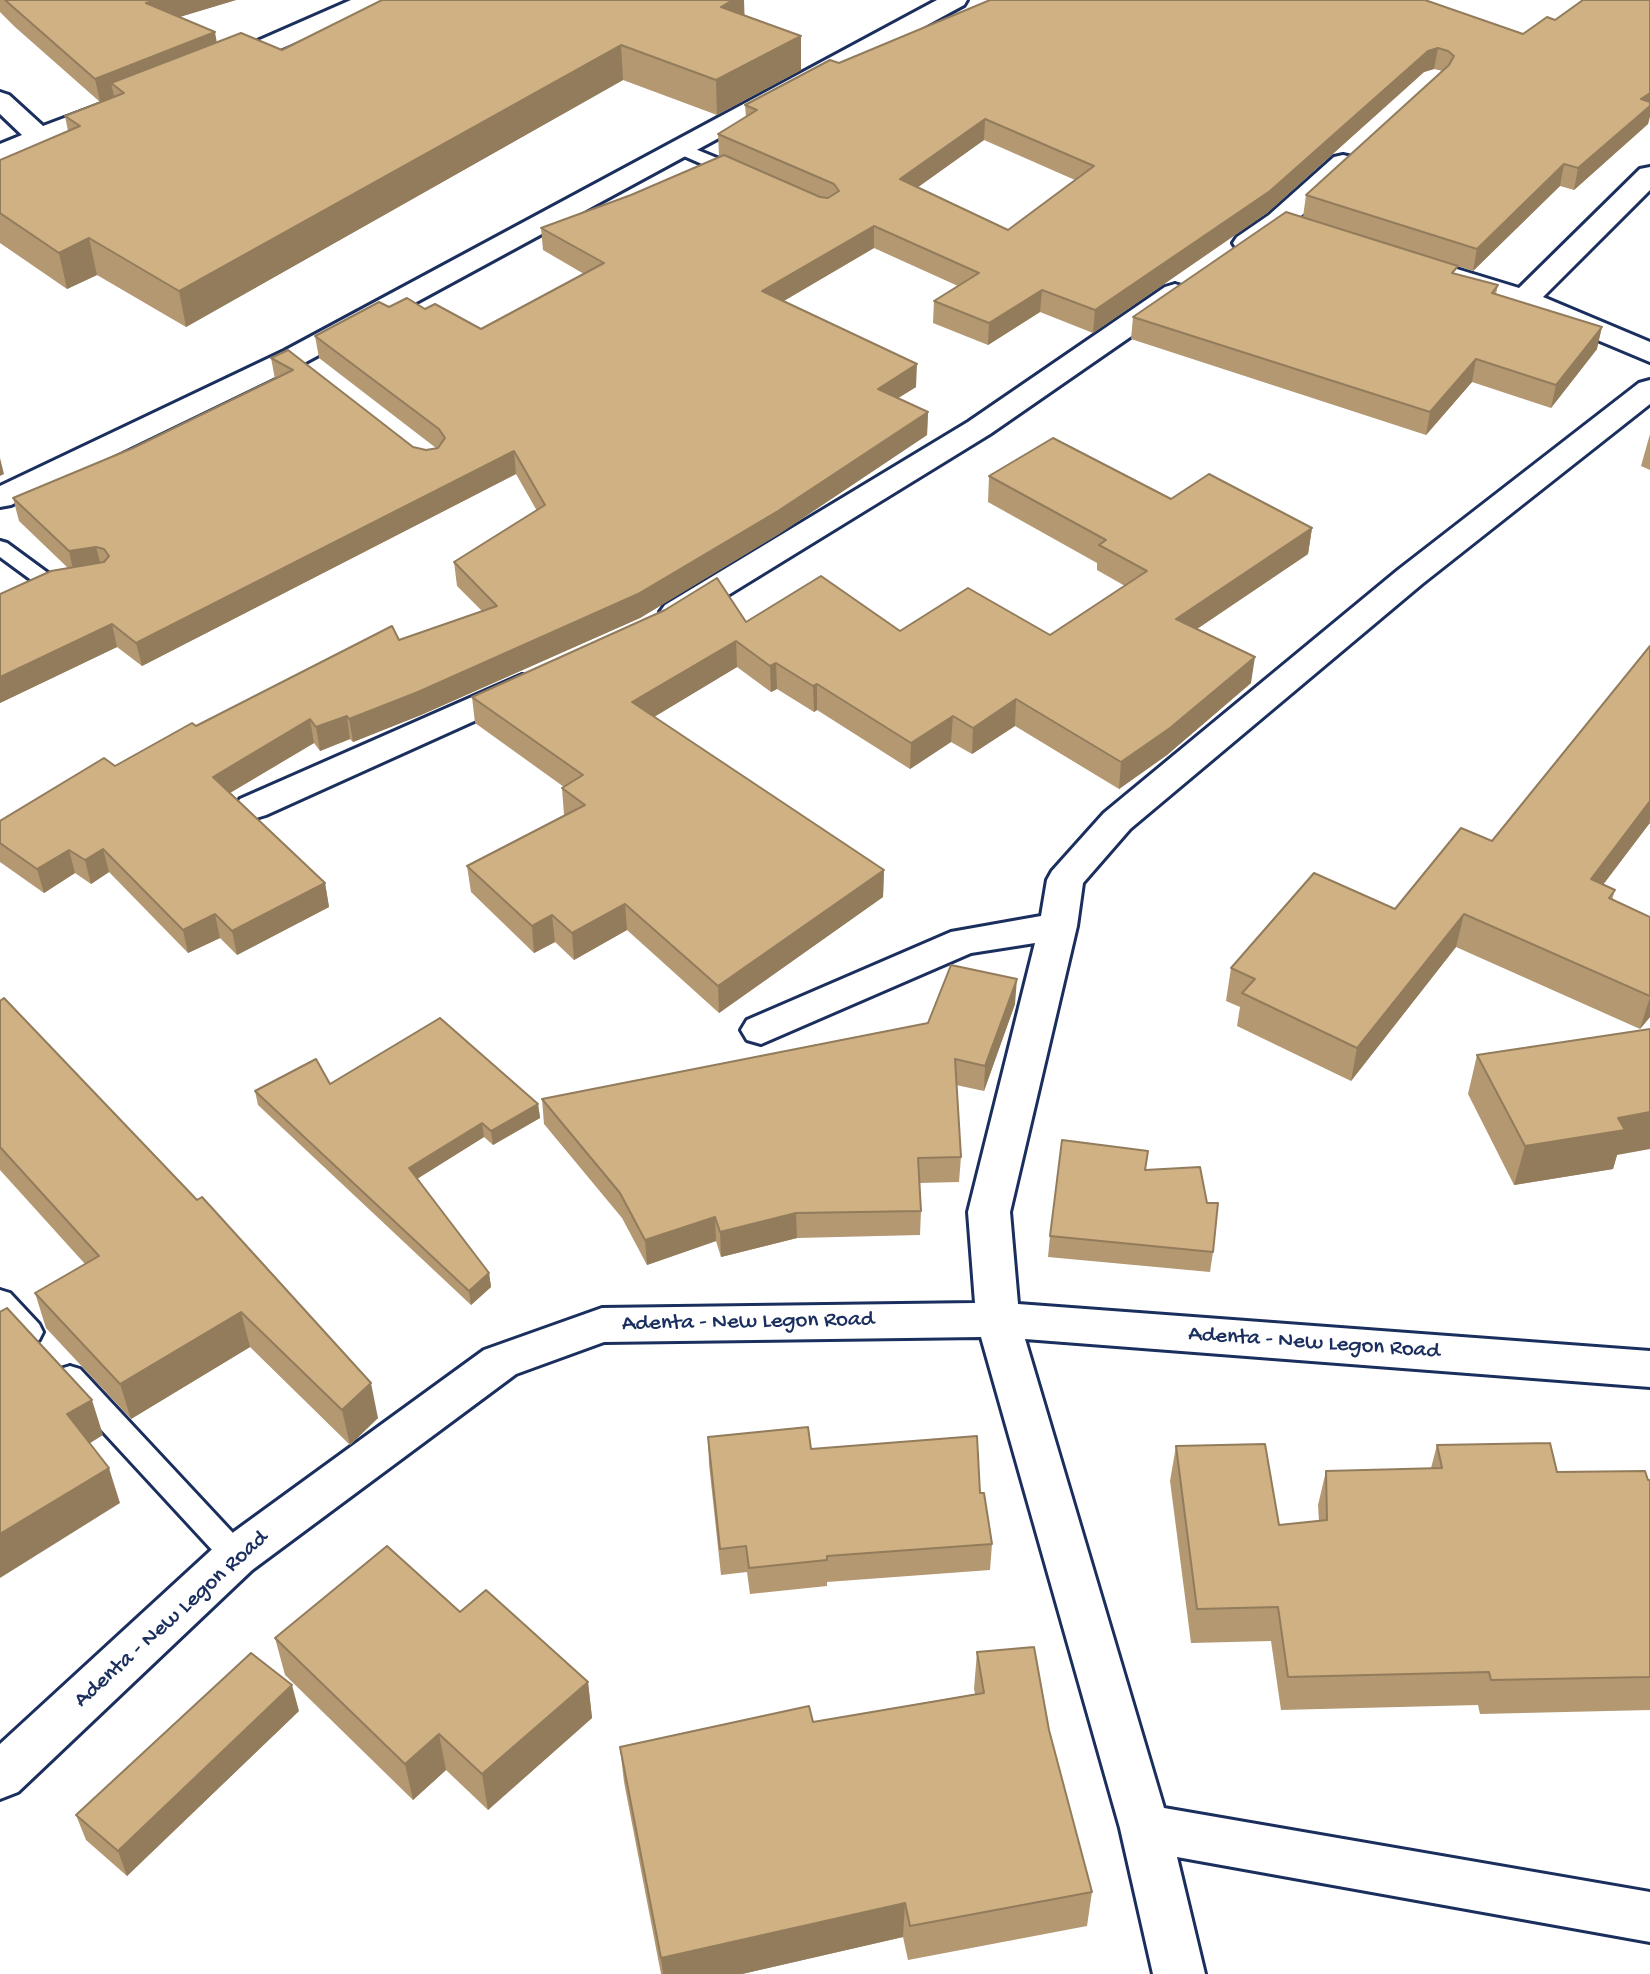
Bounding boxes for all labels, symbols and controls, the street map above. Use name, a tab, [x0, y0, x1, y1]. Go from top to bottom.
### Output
street label: Adenta - New Legon Road	[622, 1307, 874, 1339]
street label: Adenta - New Legon Road	[1187, 1321, 1441, 1367]
street label: Adenta - New Legon Road	[69, 1525, 275, 1715]

